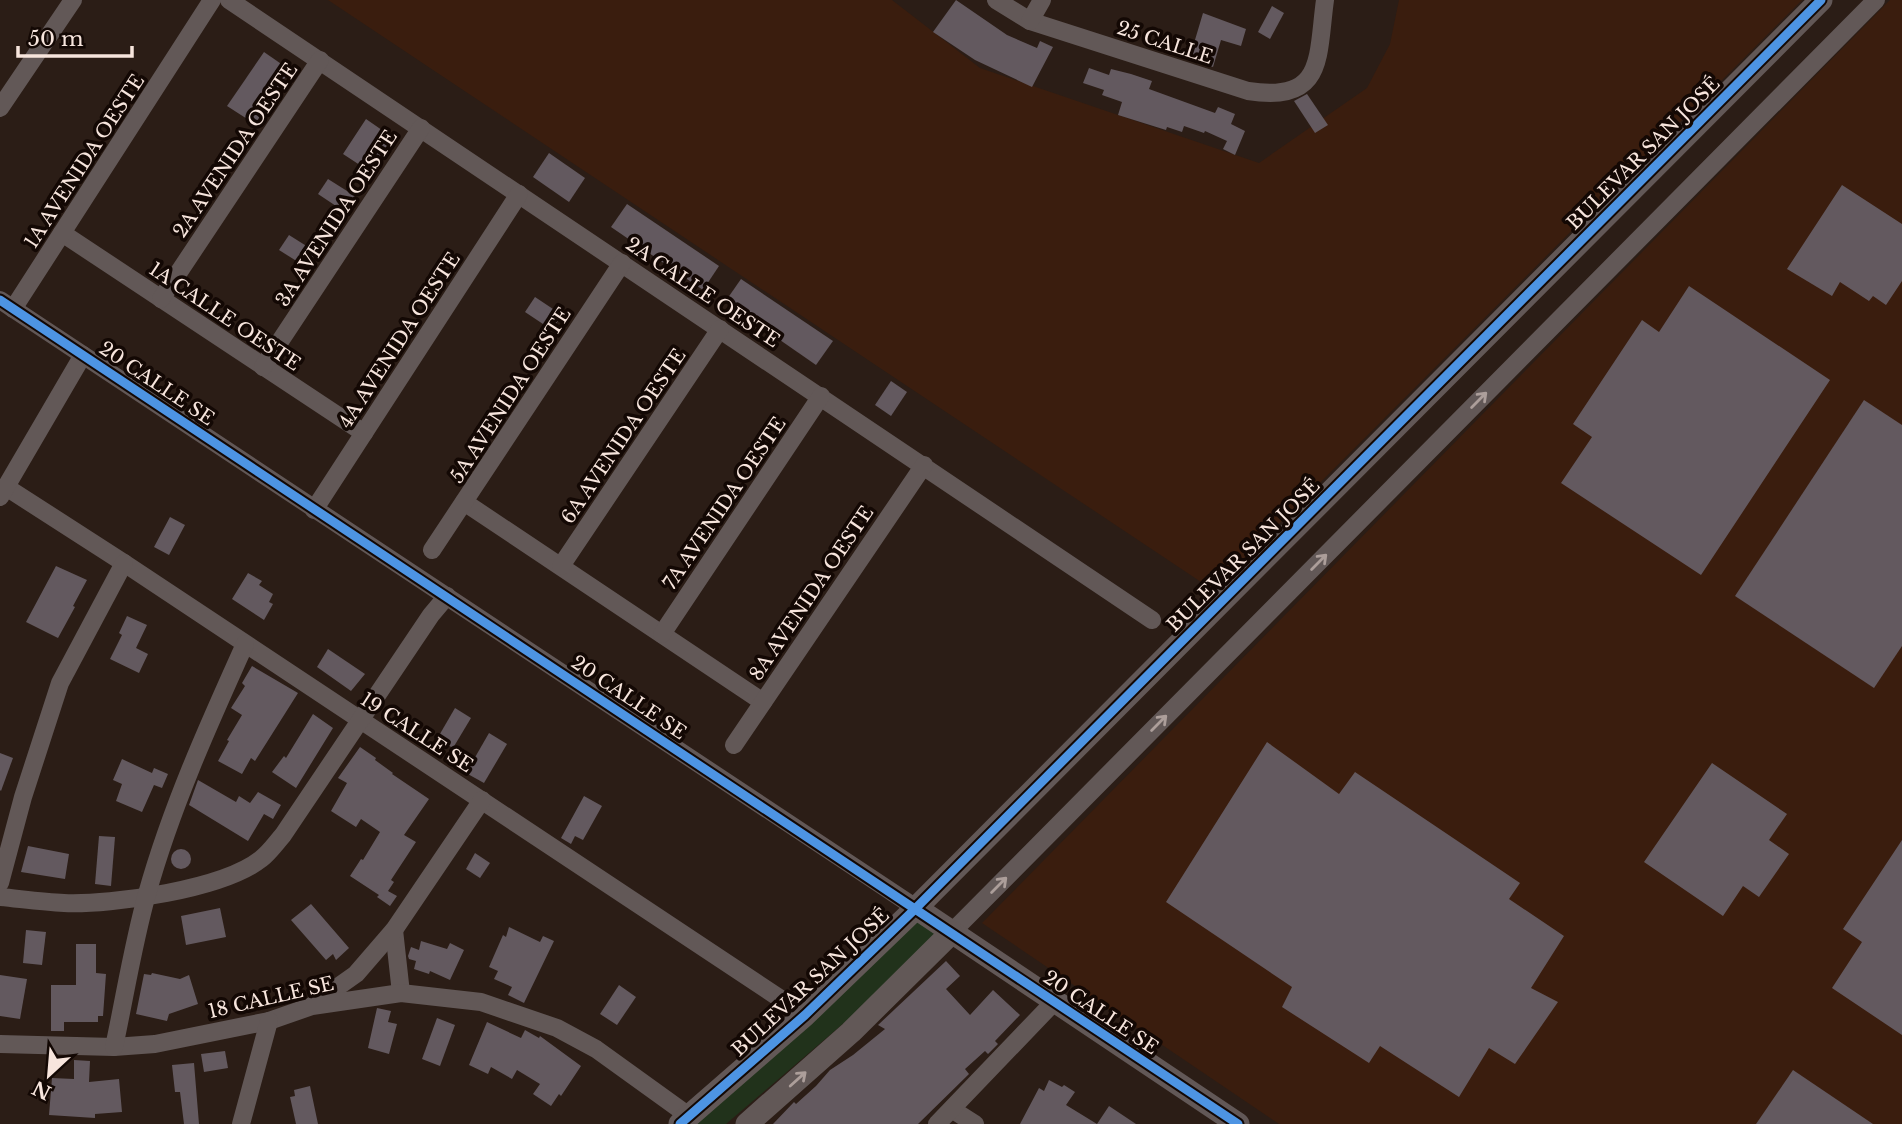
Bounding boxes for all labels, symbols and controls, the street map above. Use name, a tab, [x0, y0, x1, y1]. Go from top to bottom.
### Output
scale bar	[18, 14, 131, 58]
street label: 25 CALLE	[1114, 16, 1216, 69]
text: 50 m	[28, 26, 84, 52]
street label: 2A AVENIDA OESTE	[168, 59, 302, 242]
street label: 1A AVENIDA OESTE	[20, 70, 149, 252]
street label: BULEVAR SAN JOSÉ	[1562, 72, 1725, 235]
street label: 3A AVENIDA OESTE	[271, 126, 402, 311]
street label: 2A CALLE OESTE	[621, 232, 784, 352]
street label: 4A AVENIDA OESTE	[334, 248, 465, 432]
street label: 1A CALLE OESTE	[145, 257, 305, 376]
street label: 5A AVENIDA OESTE	[445, 303, 576, 487]
street label: 20 CALLE SE	[95, 337, 219, 430]
street label: 6A AVENIDA OESTE	[556, 344, 691, 528]
one-way arrow	[1471, 392, 1488, 409]
street label: 7A AVENIDA OESTE	[658, 413, 791, 594]
street label: BULEVAR SAN JOSÉ	[1162, 474, 1325, 637]
street label: 8A AVENIDA OESTE	[744, 502, 878, 685]
one-way arrow	[1310, 553, 1327, 570]
street label: 20 CALLE SE	[567, 651, 691, 744]
street label: 19 CALLE SE	[356, 688, 477, 777]
one-way arrow	[1150, 715, 1167, 732]
one-way arrow	[990, 876, 1007, 893]
street label: BULEVAR SAN JOSÉ	[727, 903, 894, 1061]
street label: 20 CALLE SE	[1039, 966, 1163, 1059]
street label: 18 CALLE SE	[206, 972, 336, 1023]
north arrow	[14, 1040, 84, 1110]
one-way arrow	[789, 1071, 807, 1087]
text: N	[29, 1076, 55, 1104]

